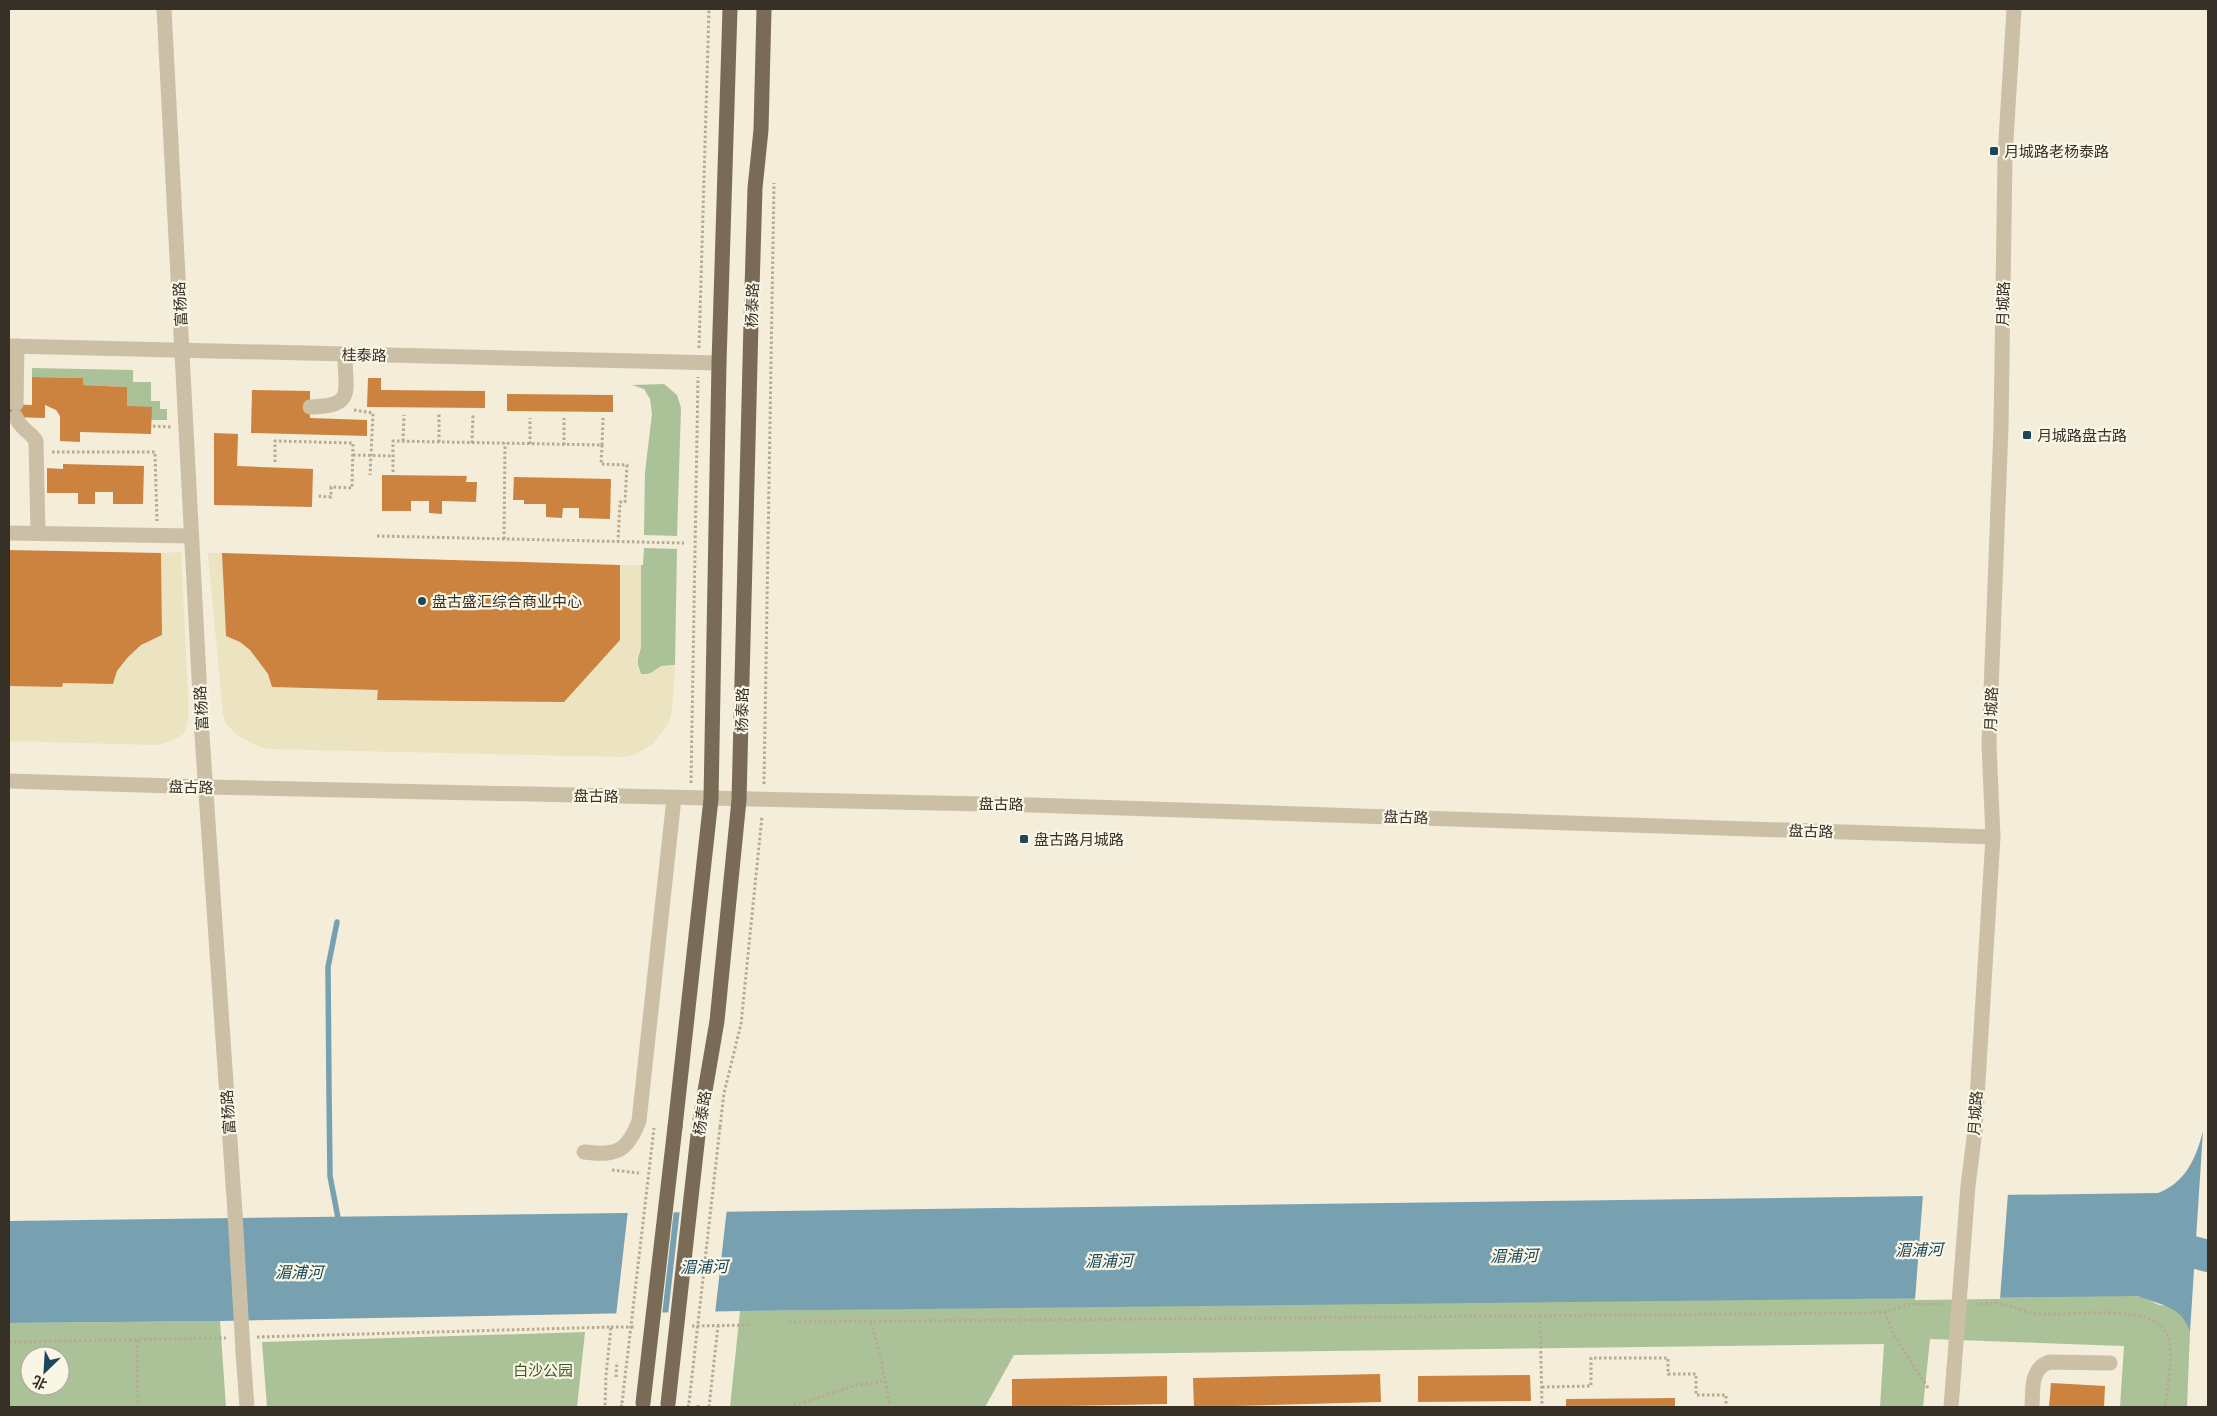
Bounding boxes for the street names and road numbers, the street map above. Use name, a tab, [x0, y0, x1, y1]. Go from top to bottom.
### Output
street label: 富杨路	[168, 281, 192, 327]
street label: 月城路	[1992, 281, 2014, 327]
street label: 杨泰路	[741, 282, 763, 328]
street label: 桂泰路	[341, 344, 387, 366]
street label: 富杨路	[189, 685, 213, 731]
street label: 月城路	[1980, 686, 2002, 732]
street label: 杨泰路	[731, 687, 753, 733]
street label: 盘古路	[168, 776, 214, 798]
street label: 盘古路	[573, 785, 619, 807]
street label: 盘古路	[978, 793, 1024, 815]
street label: 盘古路	[1383, 806, 1429, 828]
street label: 盘古路	[1788, 820, 1834, 842]
street label: 富杨路	[216, 1089, 240, 1135]
street label: 杨泰路	[688, 1089, 716, 1137]
street label: 月城路	[1963, 1090, 1987, 1136]

